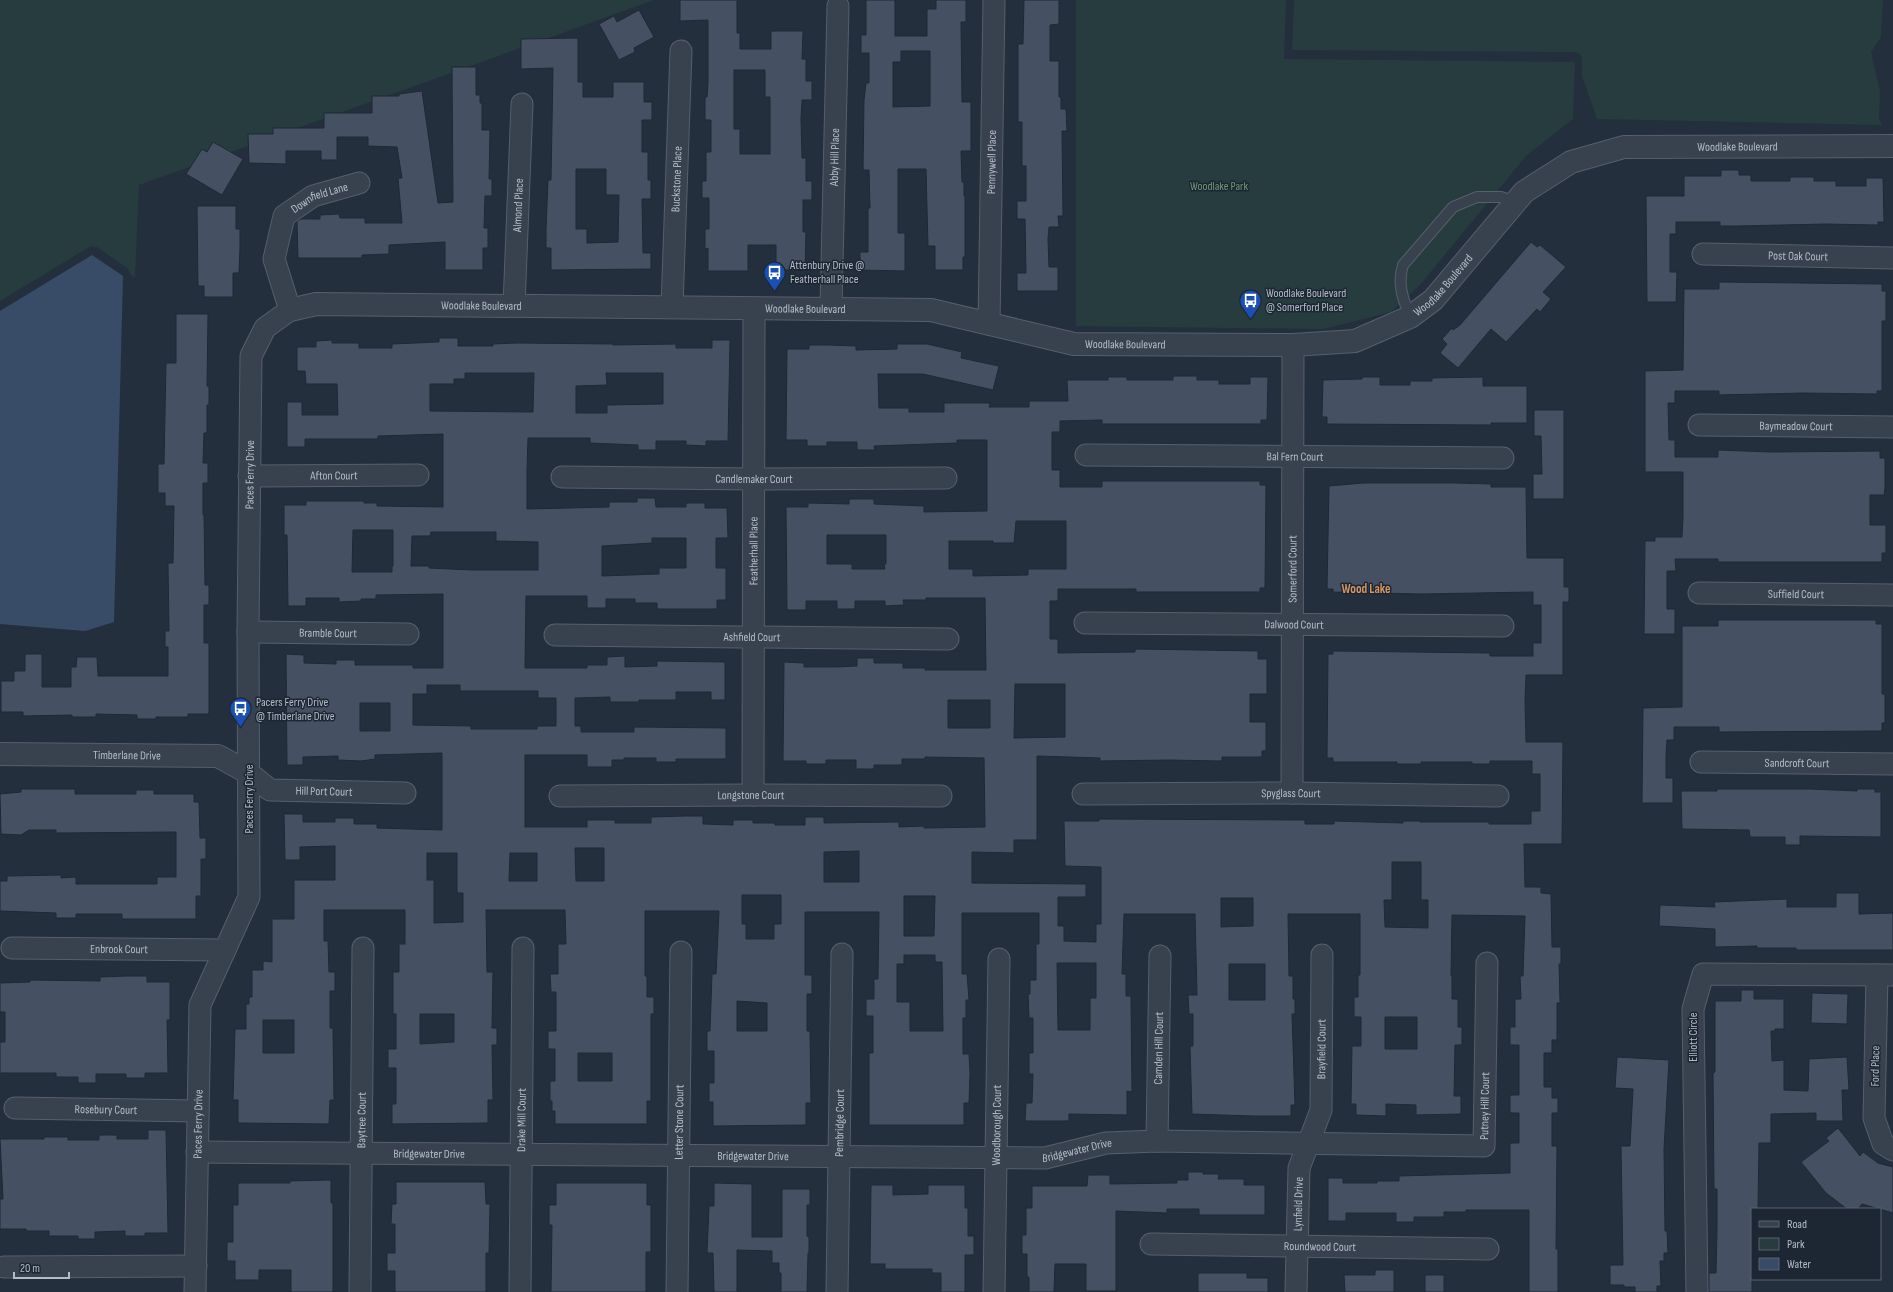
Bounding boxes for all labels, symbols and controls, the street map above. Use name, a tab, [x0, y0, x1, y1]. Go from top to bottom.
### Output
street label: Abby Hill Place	[827, 128, 843, 187]
street label: Pennywell Place	[984, 130, 1000, 194]
street label: Woodlake Boulevard	[1697, 139, 1778, 155]
street label: Buckstone Place	[668, 146, 686, 212]
street label: Almond Place	[510, 178, 527, 233]
street label: Downfield Lane	[288, 179, 350, 217]
park label: Woodlake Park	[1190, 179, 1248, 194]
street label: Post Oak Court	[1768, 248, 1828, 265]
street label: Woodlake Boulevard	[1411, 251, 1476, 320]
place label: Attenbury Drive @ Featherhall Place	[789, 258, 864, 287]
bus stop icon: Attenbury Drive @ Featherhall Place	[762, 259, 788, 292]
place label: Woodlake Boulevard @ Somerford Place	[1266, 286, 1346, 315]
bus stop icon: Woodlake Boulevard @ Somerford Place	[1238, 287, 1264, 320]
street label: Woodlake Boulevard	[441, 298, 522, 314]
street label: Woodlake Boulevard	[765, 301, 846, 317]
street label: Woodlake Boulevard	[1085, 337, 1165, 352]
street label: Baymeadow Court	[1759, 419, 1833, 434]
street label: Paces Ferry Drive	[242, 440, 258, 509]
street label: Bal Fern Court	[1266, 449, 1324, 465]
street label: Afton Court	[309, 468, 358, 484]
street label: Candlemaker Court	[715, 472, 793, 487]
street label: Featherhall Place	[746, 517, 762, 585]
street label: Somerford Court	[1285, 535, 1301, 603]
district label: Wood Lake	[1341, 581, 1391, 597]
street label: Suffield Court	[1768, 587, 1825, 602]
street label: Dalwood Court	[1264, 617, 1324, 633]
street label: Bramble Court	[299, 626, 357, 641]
street label: Ashfield Court	[722, 630, 781, 645]
place label: Pacers Ferry Drive @ Timberlane Drive	[256, 695, 335, 724]
bus stop icon: Pacers Ferry Drive @ Timberlane Drive	[227, 696, 253, 729]
street label: Timberlane Drive	[93, 748, 161, 763]
street label: Sandcroft Court	[1764, 756, 1830, 771]
street label: Paces Ferry Drive	[242, 764, 257, 834]
street label: Hill Port Court	[295, 784, 353, 800]
street label: Spyglass Court	[1261, 786, 1321, 801]
street label: Longstone Court	[717, 788, 785, 803]
street label: Enbrook Court	[90, 942, 148, 957]
street label: Camden Hill Court	[1151, 1011, 1167, 1084]
street label: Elliott Circle	[1686, 1012, 1701, 1062]
street label: Brayfield Court	[1314, 1019, 1330, 1079]
street label: Ford Place	[1868, 1045, 1883, 1087]
street label: Putney Hill Court	[1477, 1071, 1493, 1140]
street label: Letter Stone Court	[672, 1084, 687, 1160]
street label: Woodborough Court	[989, 1084, 1005, 1165]
street label: Drake Mill Court	[514, 1088, 530, 1152]
street label: Paces Ferry Drive	[190, 1089, 207, 1159]
street label: Pembridge Court	[832, 1089, 848, 1157]
street label: Baytree Court	[354, 1092, 370, 1148]
street label: Rosebury Court	[75, 1102, 138, 1118]
street label: Bridgewater Drive	[1042, 1136, 1112, 1166]
street label: Bridgewater Drive	[393, 1146, 465, 1162]
street label: Bridgewater Drive	[717, 1149, 789, 1164]
street label: Lynfield Drive	[1290, 1177, 1307, 1231]
legend	[1751, 1208, 1881, 1280]
text: Road	[1787, 1217, 1807, 1232]
text: Park	[1787, 1237, 1805, 1252]
street label: Roundwood Court	[1284, 1239, 1356, 1255]
scale bar	[14, 1254, 69, 1280]
text: Water	[1787, 1257, 1811, 1272]
text: 20 m	[20, 1261, 40, 1276]

